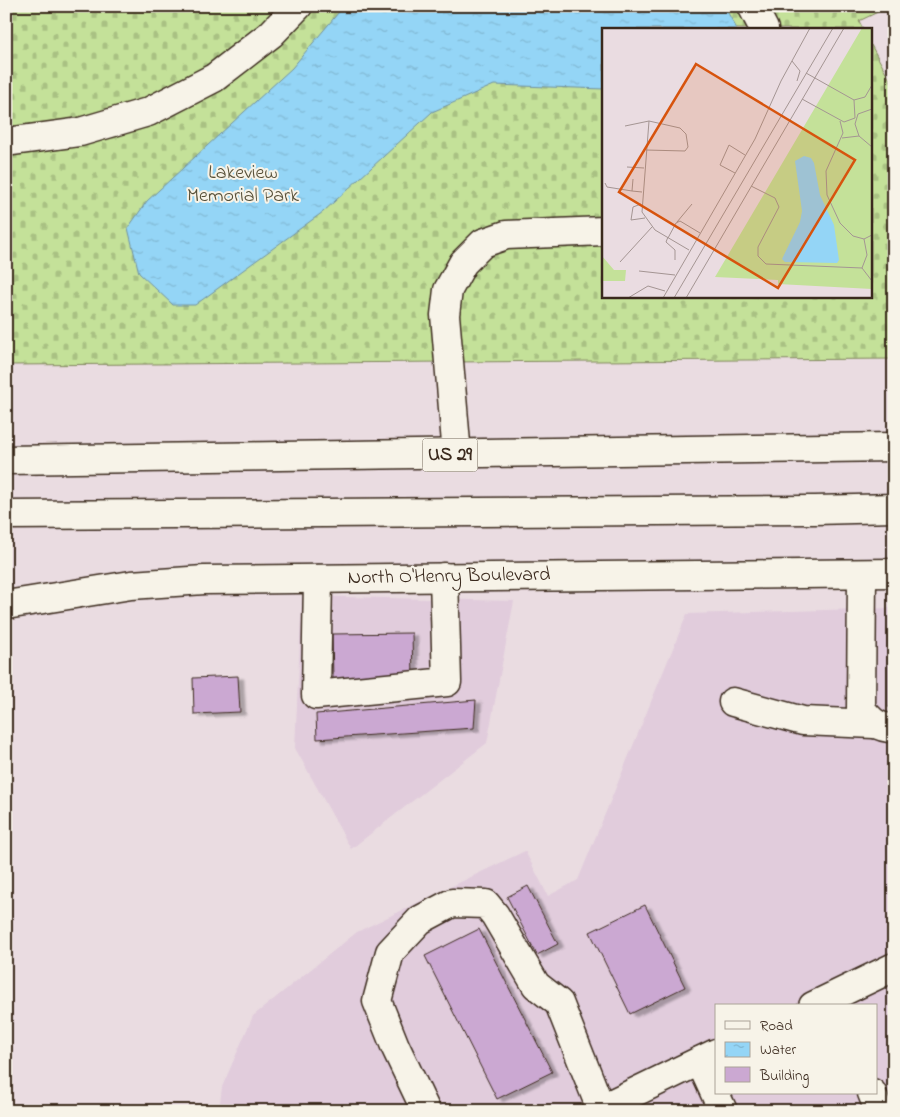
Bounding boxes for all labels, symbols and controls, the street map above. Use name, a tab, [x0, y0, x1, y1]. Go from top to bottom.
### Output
inset map	[602, 28, 872, 298]
park label: Lakeview Memorial Park	[187, 159, 299, 211]
road number: US 29	[422, 438, 478, 472]
street label: North O'Henry Boulevard	[347, 561, 551, 593]
legend	[715, 1004, 878, 1094]
text: Road	[760, 1015, 793, 1037]
text: Water	[760, 1039, 796, 1061]
text: Building	[759, 1065, 809, 1088]

